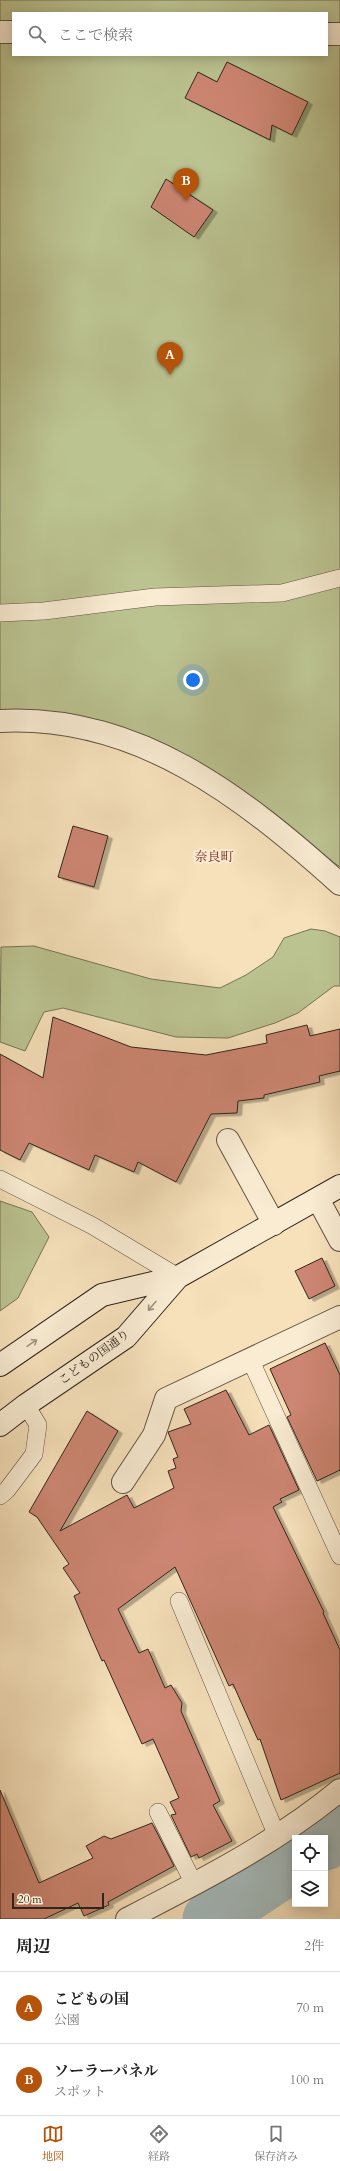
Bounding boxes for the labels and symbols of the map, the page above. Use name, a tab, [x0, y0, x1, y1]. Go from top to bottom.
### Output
pin: B	[173, 168, 199, 201]
pin: A	[157, 342, 183, 375]
your location	[183, 670, 203, 690]
district label: 奈良町	[194, 848, 234, 866]
one-way arrow	[148, 1301, 157, 1312]
street label: こどもの国通り	[55, 1326, 133, 1388]
one-way arrow	[26, 1339, 37, 1347]
scale bar	[12, 1891, 104, 1910]

